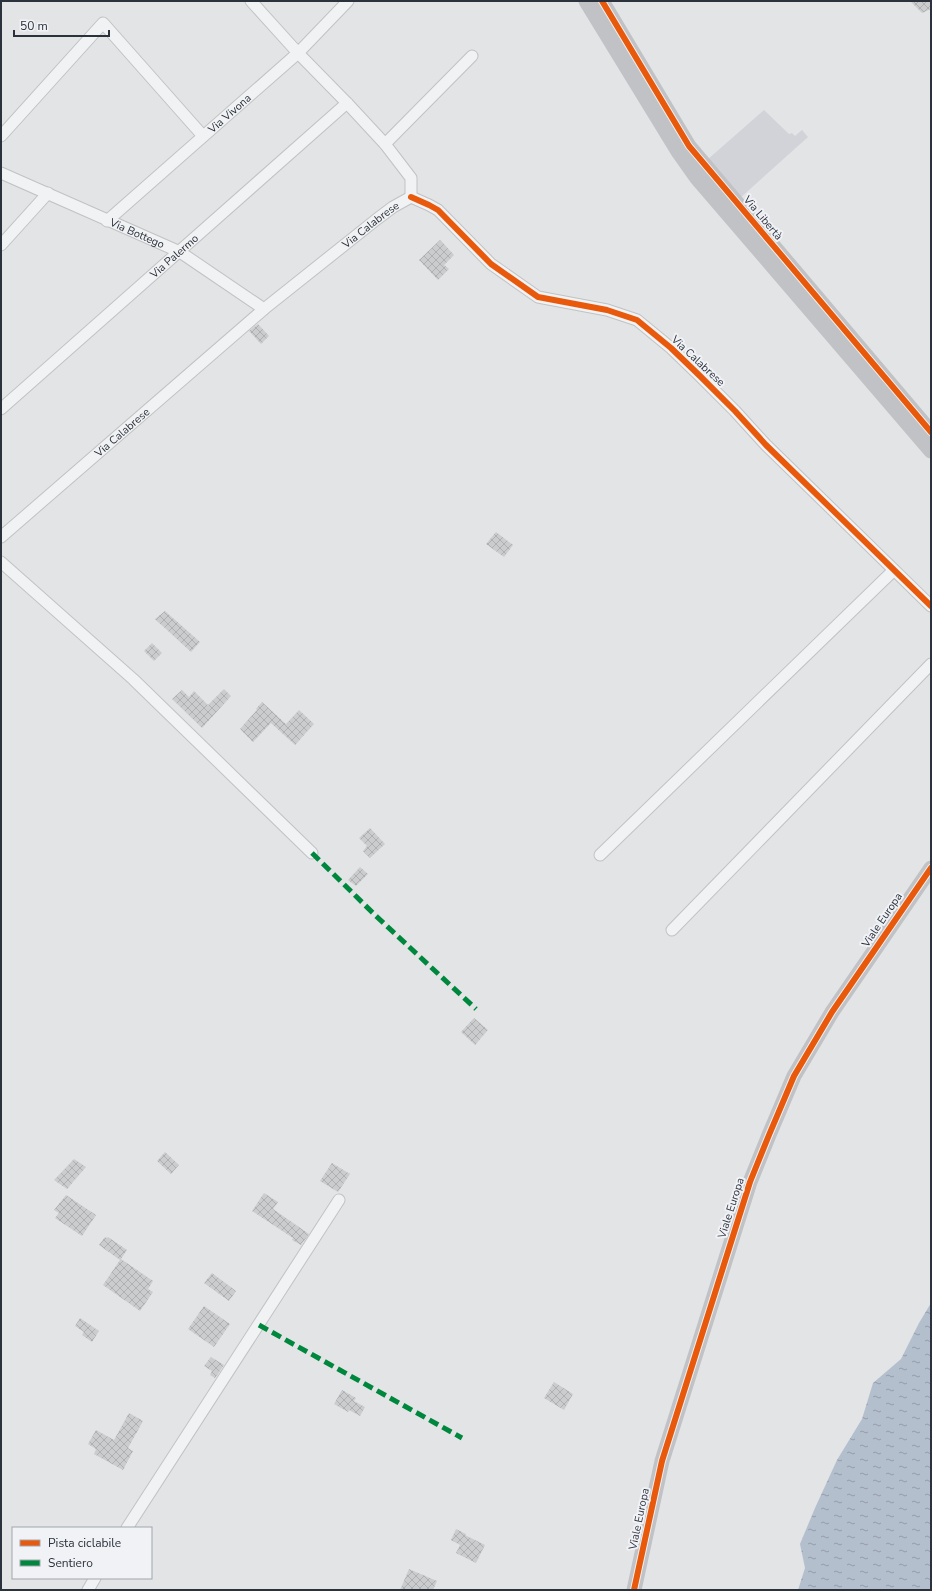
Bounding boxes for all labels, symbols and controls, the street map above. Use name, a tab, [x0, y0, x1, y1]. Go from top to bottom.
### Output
scale bar	[14, 12, 109, 38]
text: 50 m	[20, 18, 48, 34]
street label: Via Vivona	[204, 90, 254, 137]
street label: Via Libertà	[739, 192, 786, 243]
street label: Via Calabrese	[338, 198, 402, 252]
street label: Via Bottego	[107, 214, 167, 252]
street label: Via Palermo	[146, 230, 201, 282]
street label: Via Calabrese	[667, 332, 728, 390]
street label: Via Calabrese	[90, 404, 153, 461]
street label: Viale Europa	[858, 890, 906, 951]
street label: Viale Europa	[714, 1176, 748, 1241]
street label: Viale Europa	[625, 1487, 653, 1552]
legend	[12, 1527, 152, 1579]
text: Pista ciclabile	[48, 1535, 121, 1551]
text: Sentiero	[48, 1555, 93, 1571]

